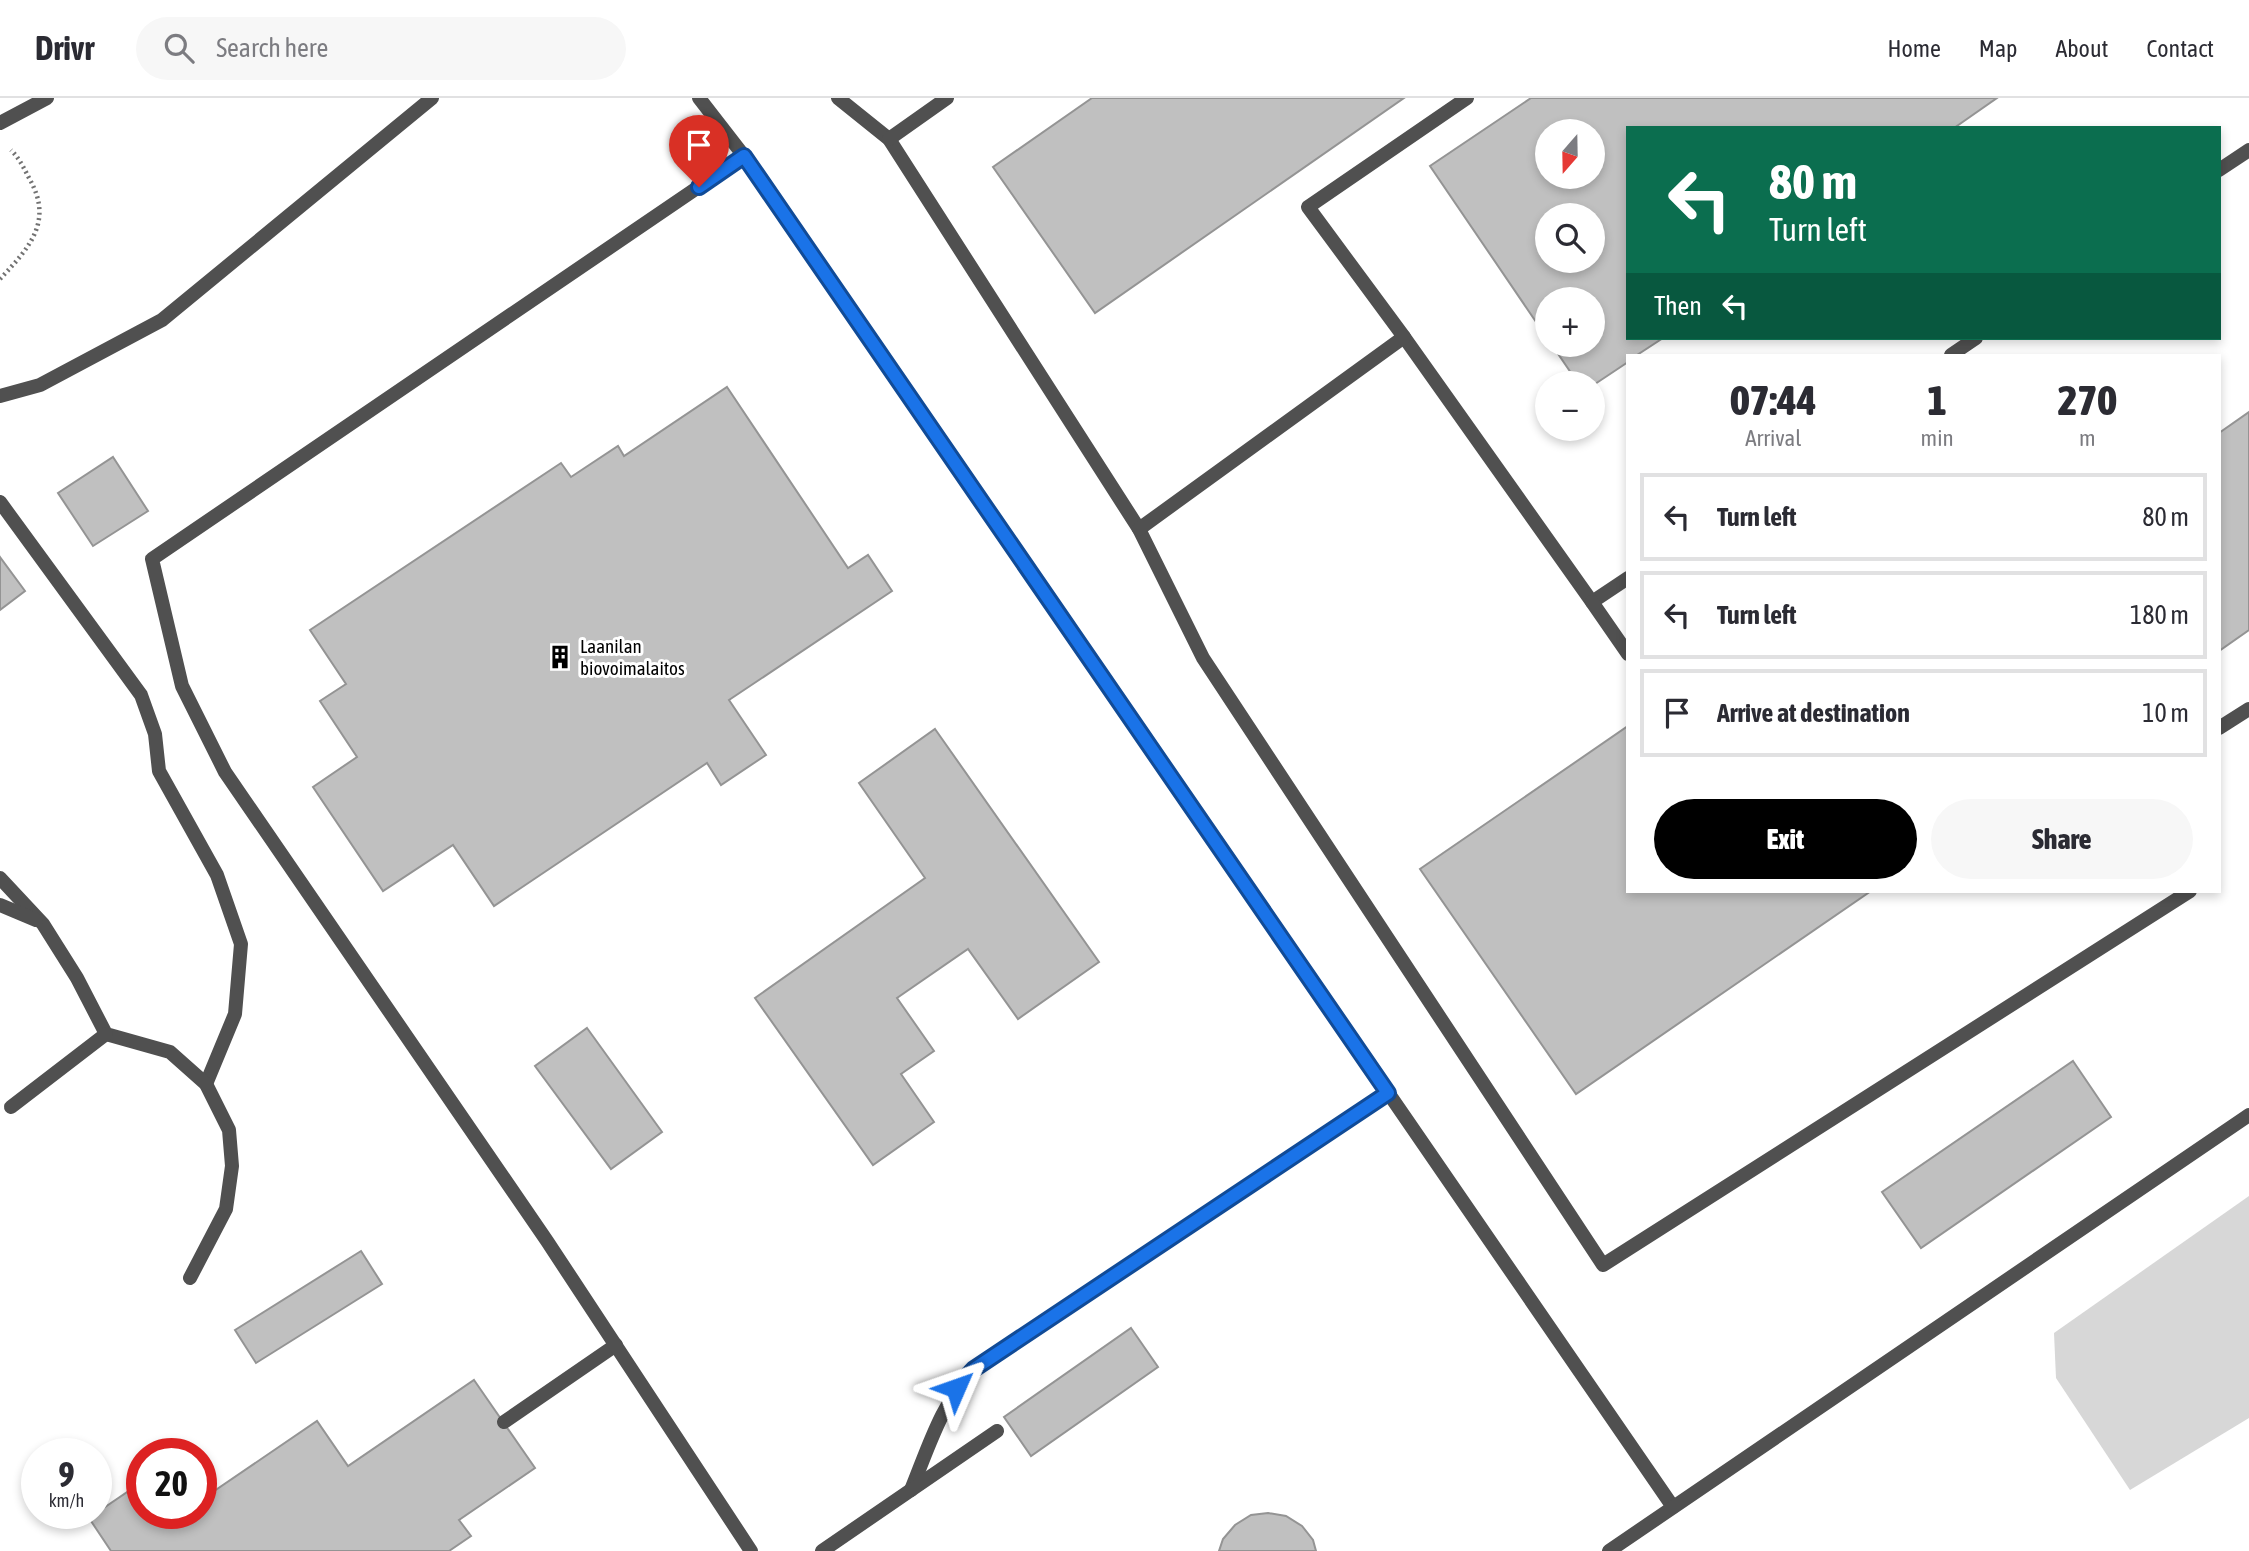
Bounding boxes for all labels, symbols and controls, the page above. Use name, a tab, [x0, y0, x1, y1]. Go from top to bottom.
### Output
search box	[136, 17, 626, 80]
text: Drivr	[35, 29, 94, 67]
icon: search	[160, 29, 198, 67]
text: Search here	[216, 33, 328, 63]
text: Home	[1887, 35, 1941, 62]
text: Map	[1979, 35, 2017, 62]
text: About	[2055, 35, 2108, 62]
text: Contact	[2146, 35, 2214, 62]
pin	[669, 115, 729, 187]
north arrow	[1535, 119, 1605, 189]
map controls	[1535, 119, 1605, 441]
icon: arrive	[680, 126, 718, 164]
text: 80 m	[1769, 153, 1857, 209]
icon: left	[1654, 154, 1745, 245]
button: search	[1535, 203, 1605, 273]
text: Turn left	[1769, 211, 1867, 248]
button: +	[1535, 287, 1605, 357]
icon: left	[1716, 287, 1754, 325]
text: Then	[1654, 291, 1702, 321]
button: −	[1535, 371, 1605, 441]
text: 07:44	[1730, 376, 1817, 424]
text: 1	[1927, 376, 1947, 424]
text: 270	[2058, 376, 2117, 424]
text: Arrival	[1745, 425, 1801, 451]
text: min	[1921, 425, 1954, 451]
text: m	[2079, 425, 2096, 451]
icon: left	[1658, 498, 1696, 536]
text: Turn left	[1717, 502, 1797, 532]
text: 80 m	[2142, 502, 2189, 532]
icon: left	[1658, 596, 1696, 634]
text: Turn left	[1717, 600, 1797, 630]
text: 180 m	[2130, 600, 2189, 630]
place label: Laanilan biovoimalaitos	[580, 635, 685, 679]
building icon: Laanilan biovoimalaitos	[546, 643, 574, 671]
icon: arrive	[1658, 694, 1696, 732]
text: Arrive at destination	[1717, 698, 1910, 728]
text: 10 m	[2142, 698, 2189, 728]
button: Exit	[1654, 799, 1917, 879]
button: Share	[1931, 799, 2193, 879]
position arrow	[919, 1351, 993, 1425]
speed limit sign: 20	[126, 1438, 217, 1529]
text: 9	[58, 1454, 75, 1494]
text: km/h	[49, 1490, 84, 1511]

